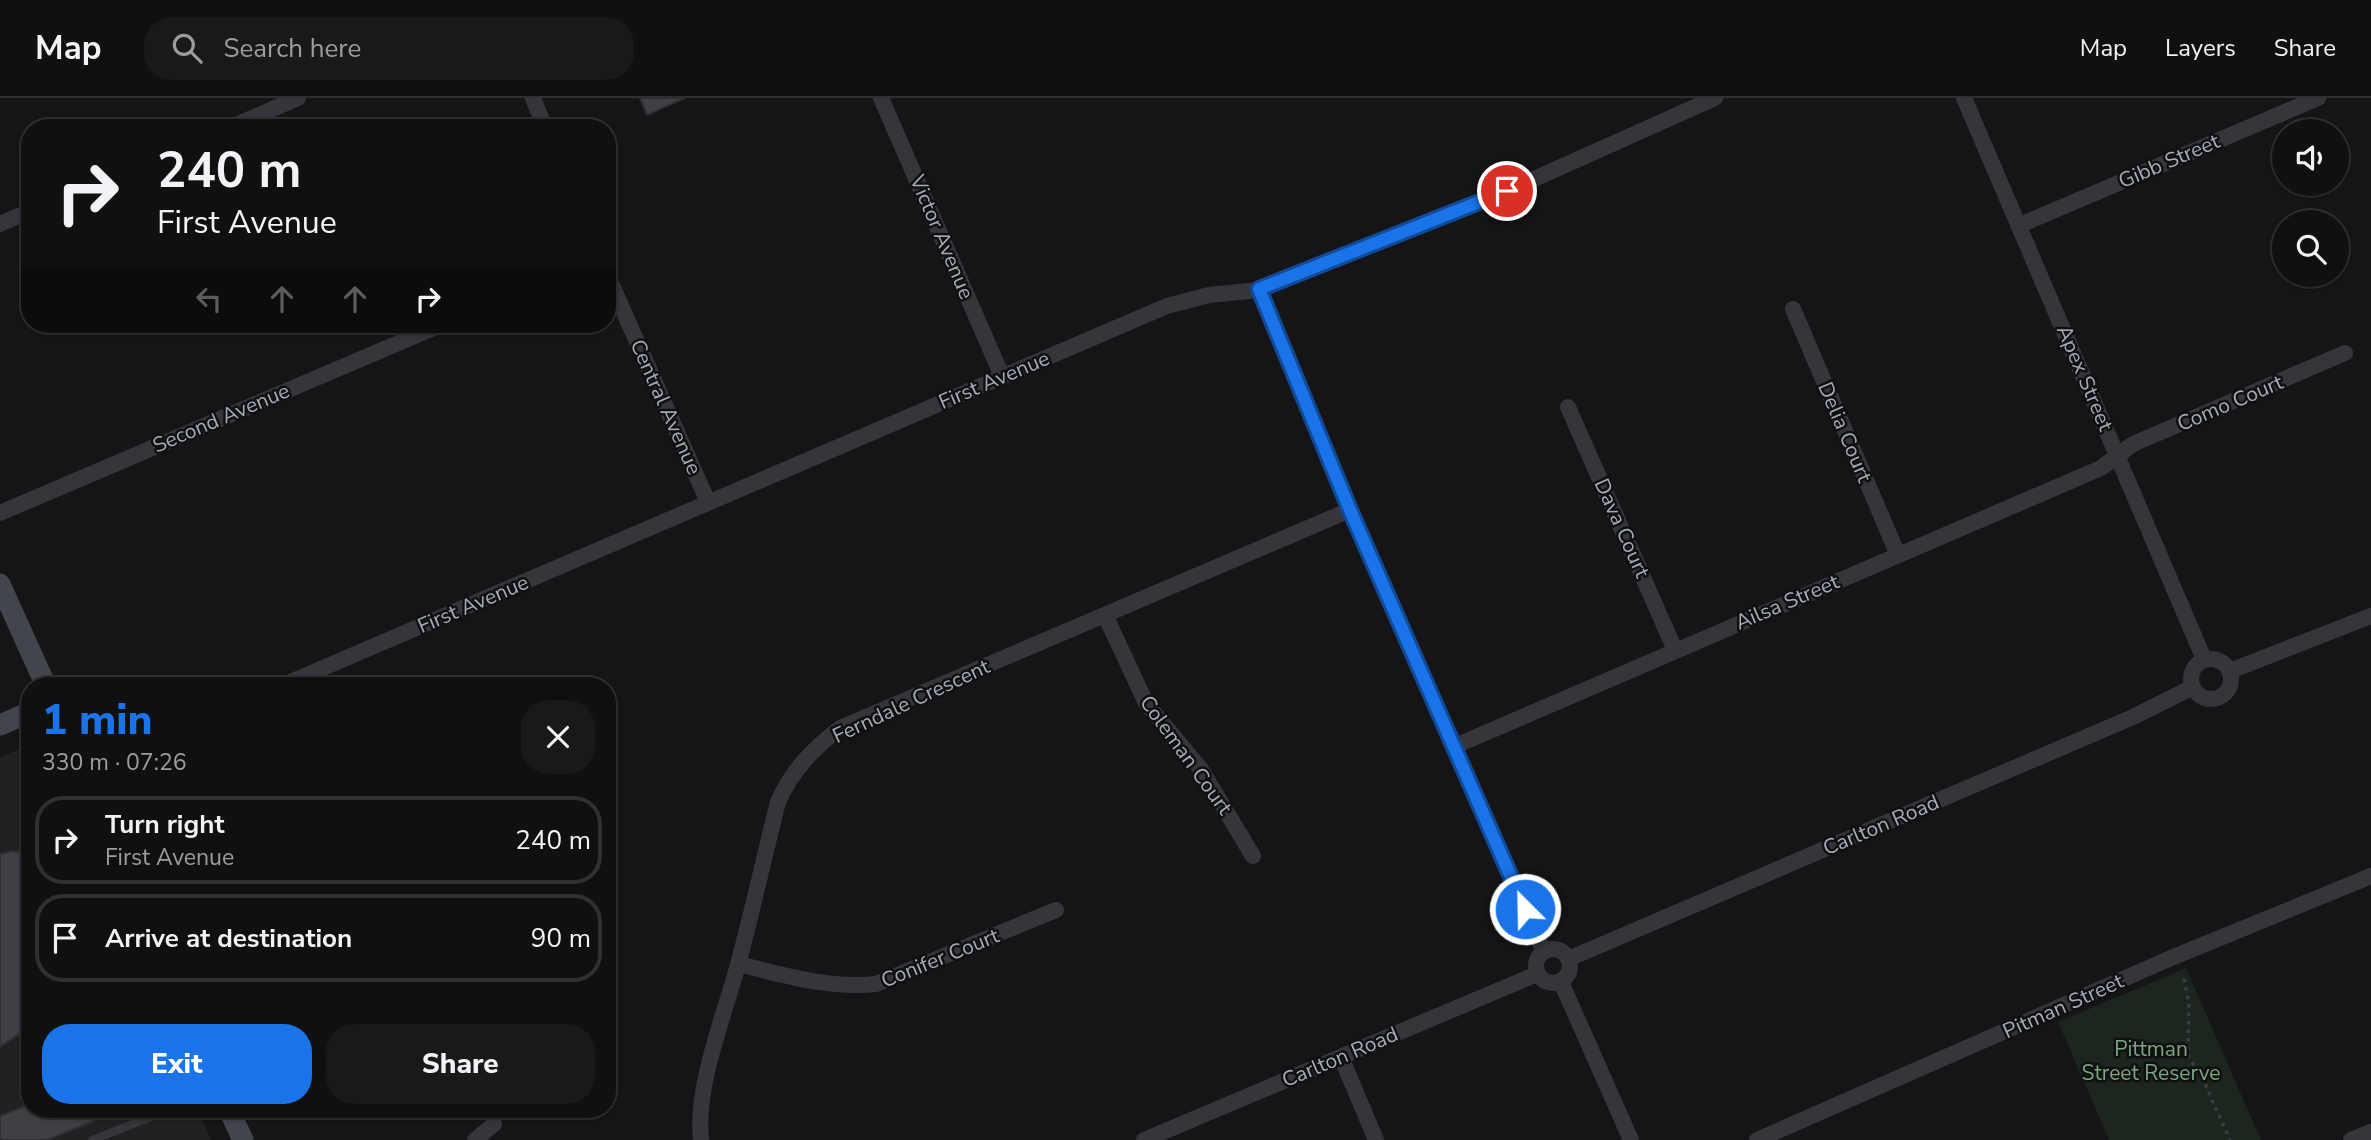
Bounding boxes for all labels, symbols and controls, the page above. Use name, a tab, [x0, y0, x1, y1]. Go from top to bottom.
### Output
search box	[144, 17, 634, 80]
text: Map	[35, 26, 102, 71]
icon: search	[168, 29, 206, 67]
text: Search here	[224, 31, 361, 66]
text: Map	[2080, 32, 2127, 64]
text: Layers	[2165, 32, 2236, 64]
text: Share	[2274, 32, 2336, 64]
map controls	[2272, 119, 2349, 287]
button: sound	[2272, 119, 2349, 196]
street label: Gibb Street	[2114, 127, 2224, 195]
text: 240 m	[157, 137, 301, 204]
icon: right	[42, 147, 133, 238]
pin	[1477, 161, 1537, 221]
street label: Victor Avenue	[903, 170, 981, 303]
icon: arrive	[1488, 172, 1526, 210]
text: First Avenue	[157, 201, 337, 244]
button: search	[2272, 210, 2349, 287]
icon: left	[190, 280, 228, 318]
icon: ahead	[263, 280, 301, 318]
icon: ahead	[336, 280, 374, 318]
icon: right	[409, 280, 447, 318]
street label: Apex Street	[2050, 321, 2120, 436]
street label: Central Avenue	[624, 335, 708, 479]
street label: First Avenue	[934, 344, 1054, 416]
street label: Como Court	[2173, 368, 2288, 438]
street label: Second Avenue	[148, 377, 294, 459]
street label: Delia Court	[1811, 377, 1879, 487]
street label: Dava Court	[1588, 474, 1657, 583]
street label: Ailsa Street	[1731, 567, 1844, 636]
street label: First Avenue	[413, 568, 533, 640]
street label: Ferndale Crescent	[828, 652, 995, 750]
street label: Coleman Court	[1133, 690, 1239, 821]
text: 1 min	[42, 692, 152, 749]
button: close	[521, 700, 595, 774]
text: 330 m · 07:26	[42, 747, 187, 778]
street label: Carlton Road	[1819, 788, 1943, 862]
text: Turn right	[105, 807, 224, 842]
icon: right	[46, 821, 84, 859]
text: 240 m	[515, 823, 591, 858]
text: First Avenue	[105, 842, 234, 873]
position arrow	[1488, 872, 1562, 946]
icon: arrive	[46, 919, 84, 957]
text: Arrive at destination	[105, 921, 352, 956]
text: 90 m	[531, 921, 591, 956]
street label: Conifer Court	[877, 921, 1004, 994]
street label: Pitman Street	[1998, 967, 2128, 1045]
street label: Carlton Road	[1278, 1020, 1402, 1094]
button: Exit	[42, 1024, 312, 1104]
button: Share	[326, 1024, 595, 1104]
park label: Pittman Street Reserve	[2082, 1035, 2220, 1087]

